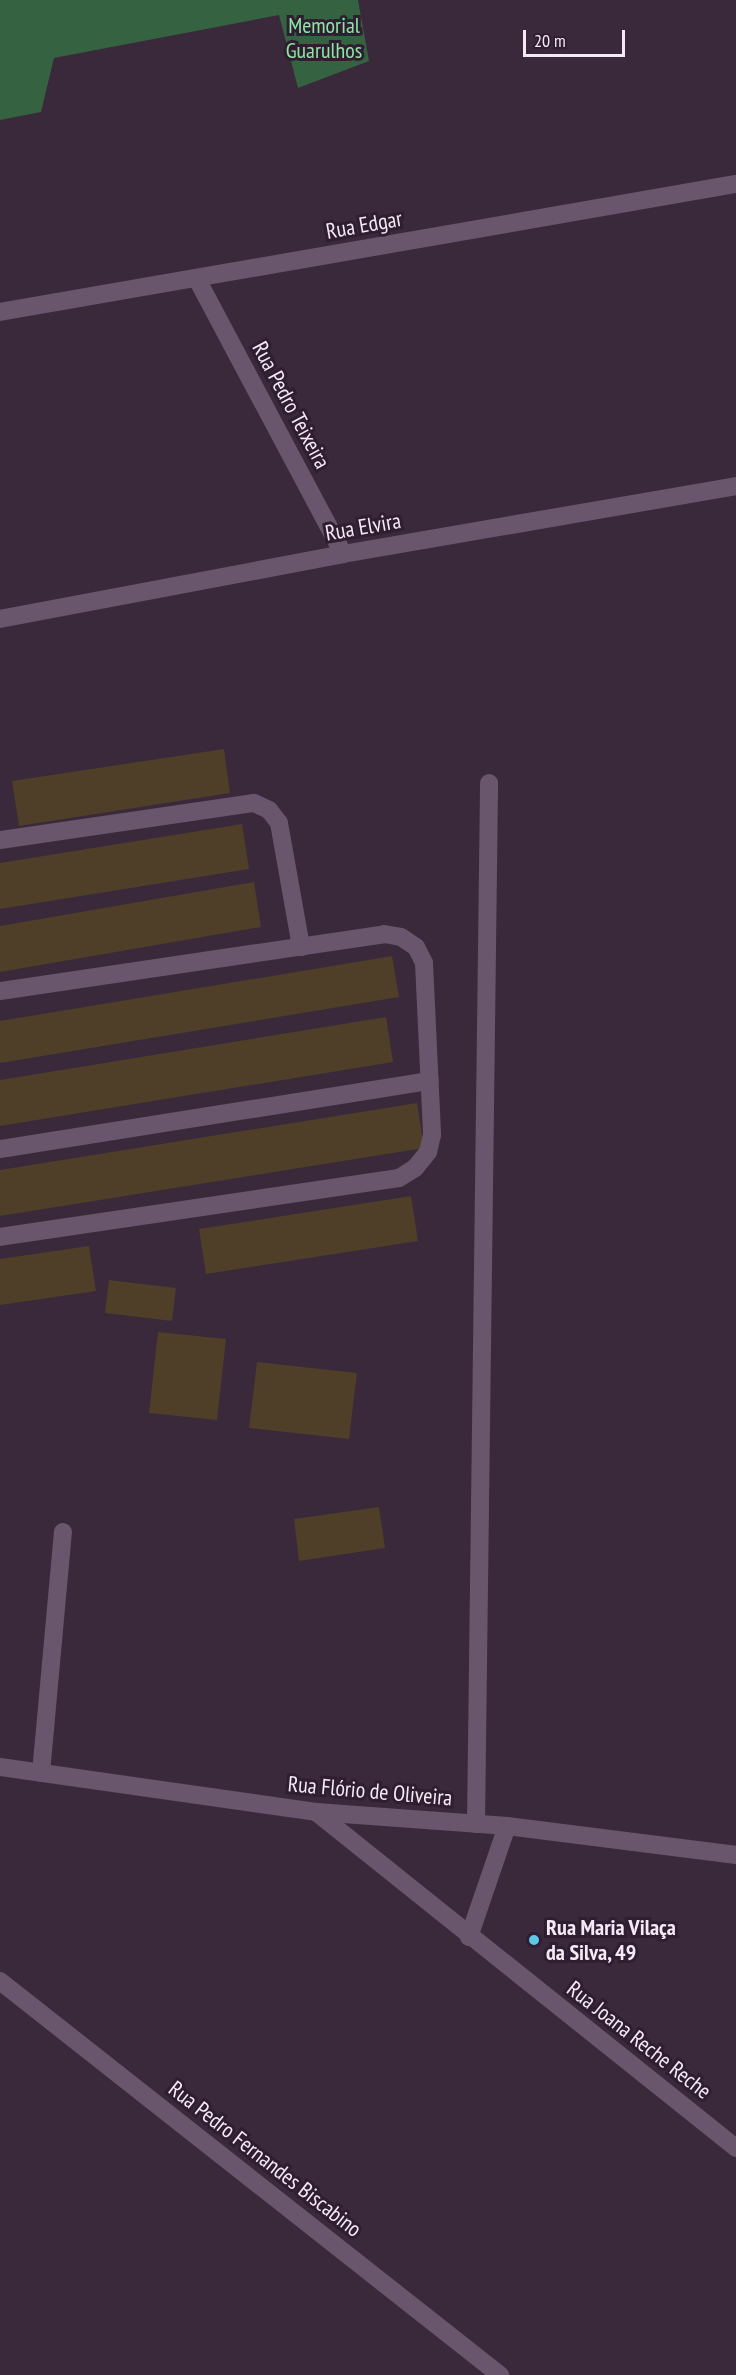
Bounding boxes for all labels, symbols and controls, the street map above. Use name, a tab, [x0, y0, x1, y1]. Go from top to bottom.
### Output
park label: Memorial Guarulhos	[286, 12, 362, 63]
scale bar	[526, 18, 628, 56]
text: 20 m	[534, 29, 566, 52]
street label: Rua Edgar	[324, 205, 404, 245]
street label: Rua Pedro Teixeira	[246, 337, 336, 473]
street label: Rua Elvira	[323, 507, 403, 547]
street label: Rua Flório de Oliveira	[287, 1771, 453, 1811]
place label: Rua Maria Vilaça da Silva, 49	[546, 1914, 676, 1966]
marker: Rua Maria Vilaça da Silva, 49	[527, 1933, 541, 1947]
street label: Rua Joana Reche Reche	[562, 1976, 716, 2104]
street label: Rua Pedro Fernandes Biscabino	[163, 2076, 367, 2242]

